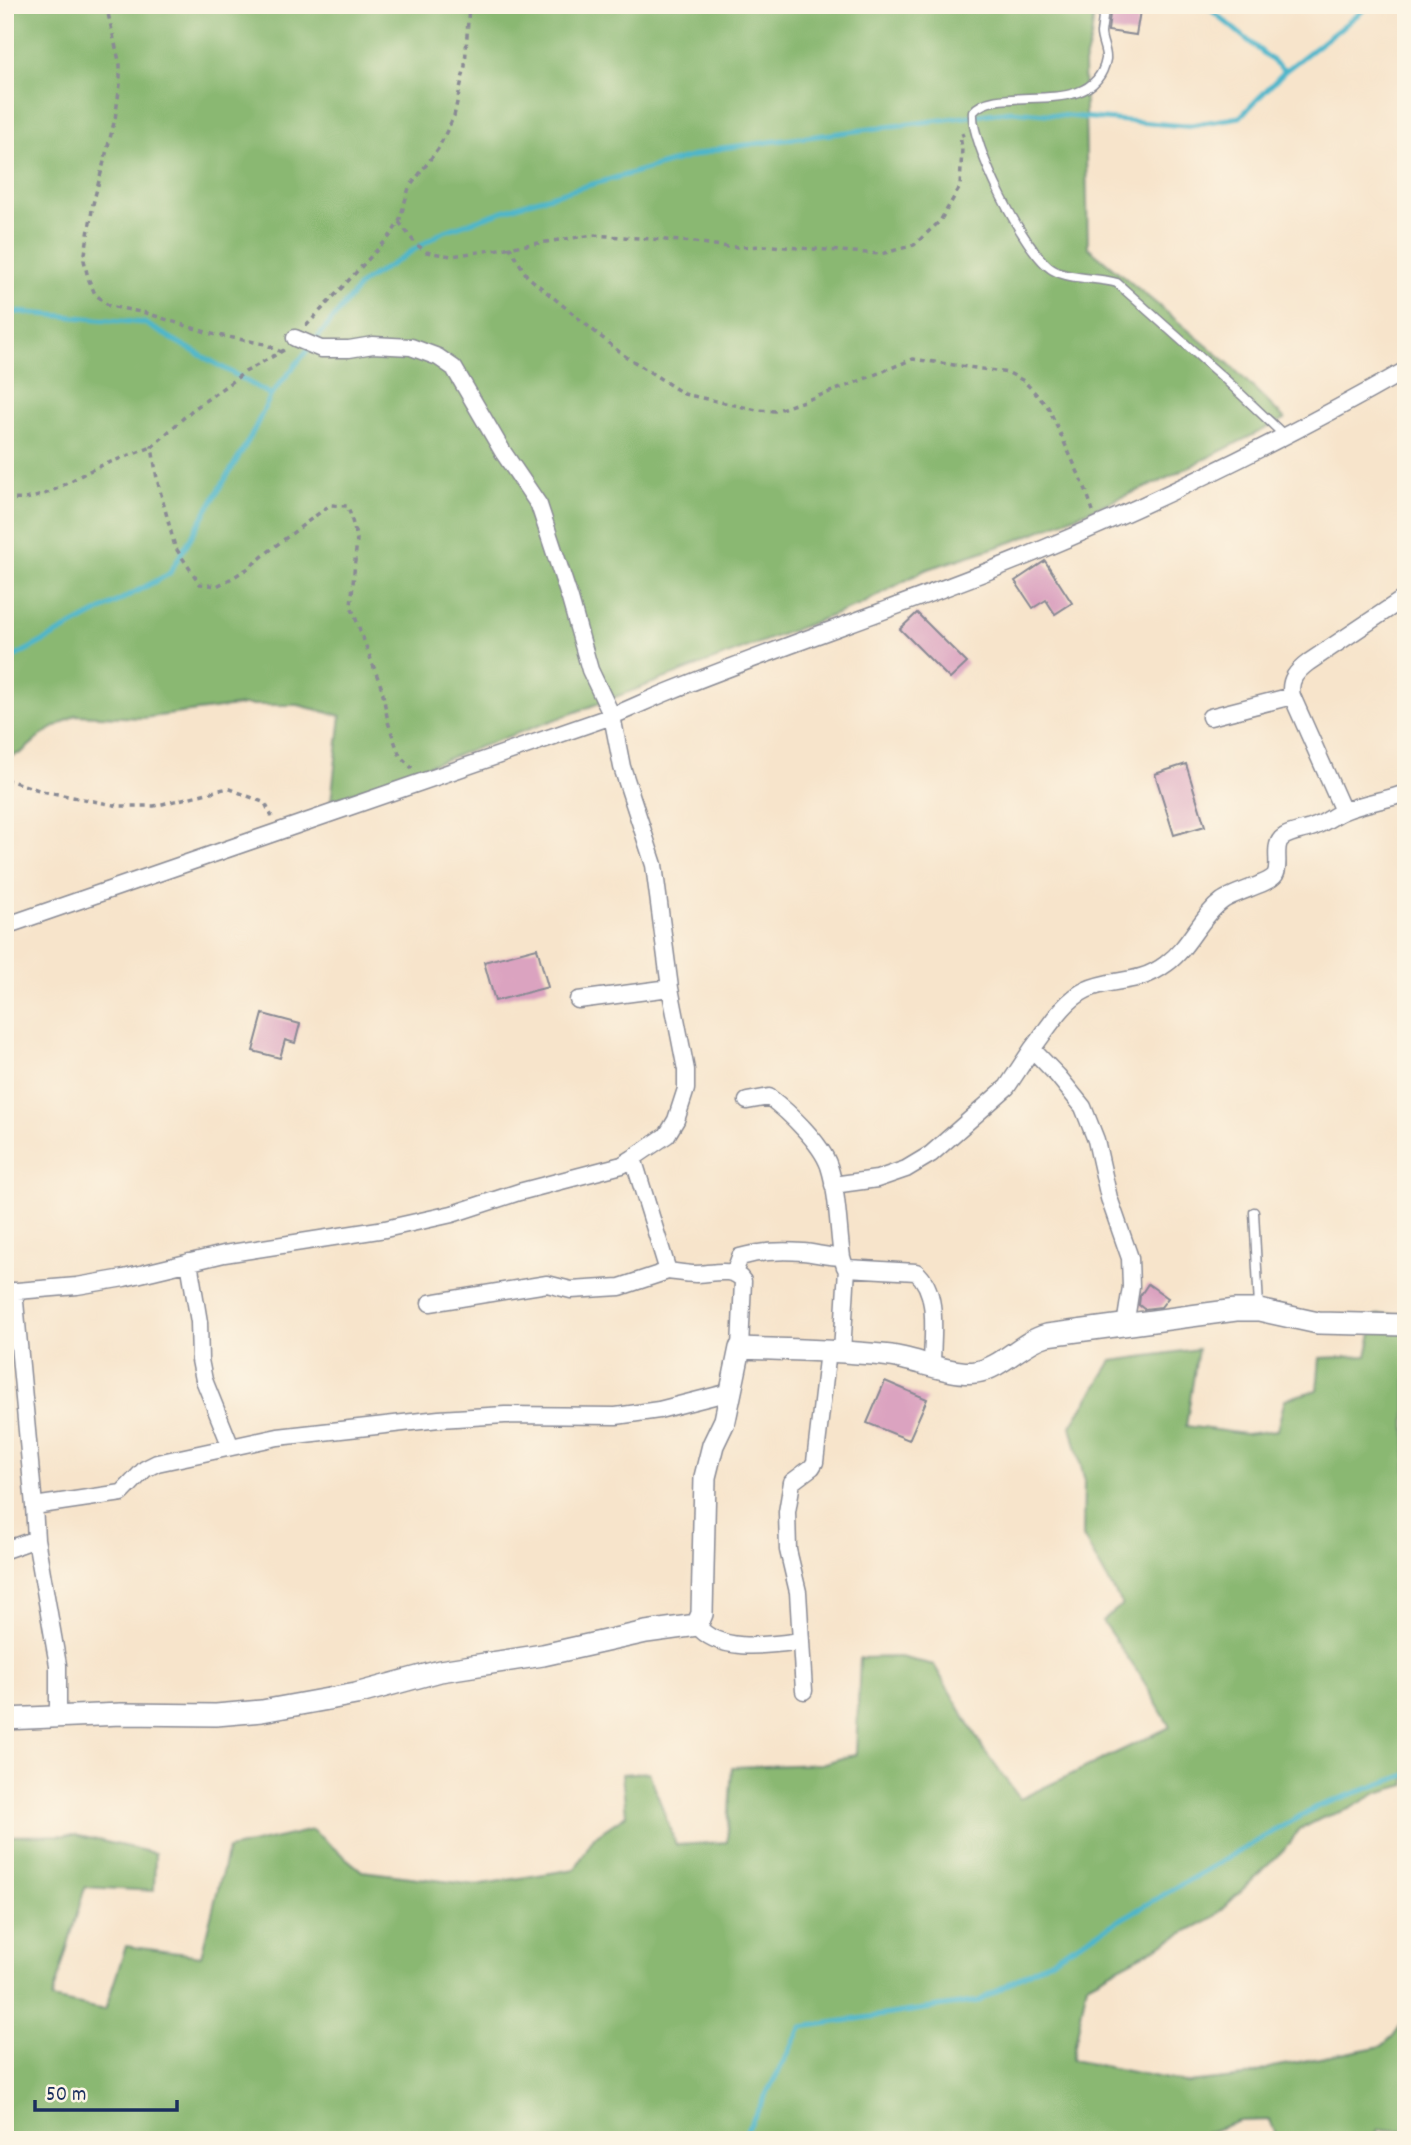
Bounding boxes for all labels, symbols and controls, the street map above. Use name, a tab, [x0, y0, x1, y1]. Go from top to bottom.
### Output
scale bar	[35, 2068, 177, 2112]
text: 50 m	[46, 2081, 86, 2111]

